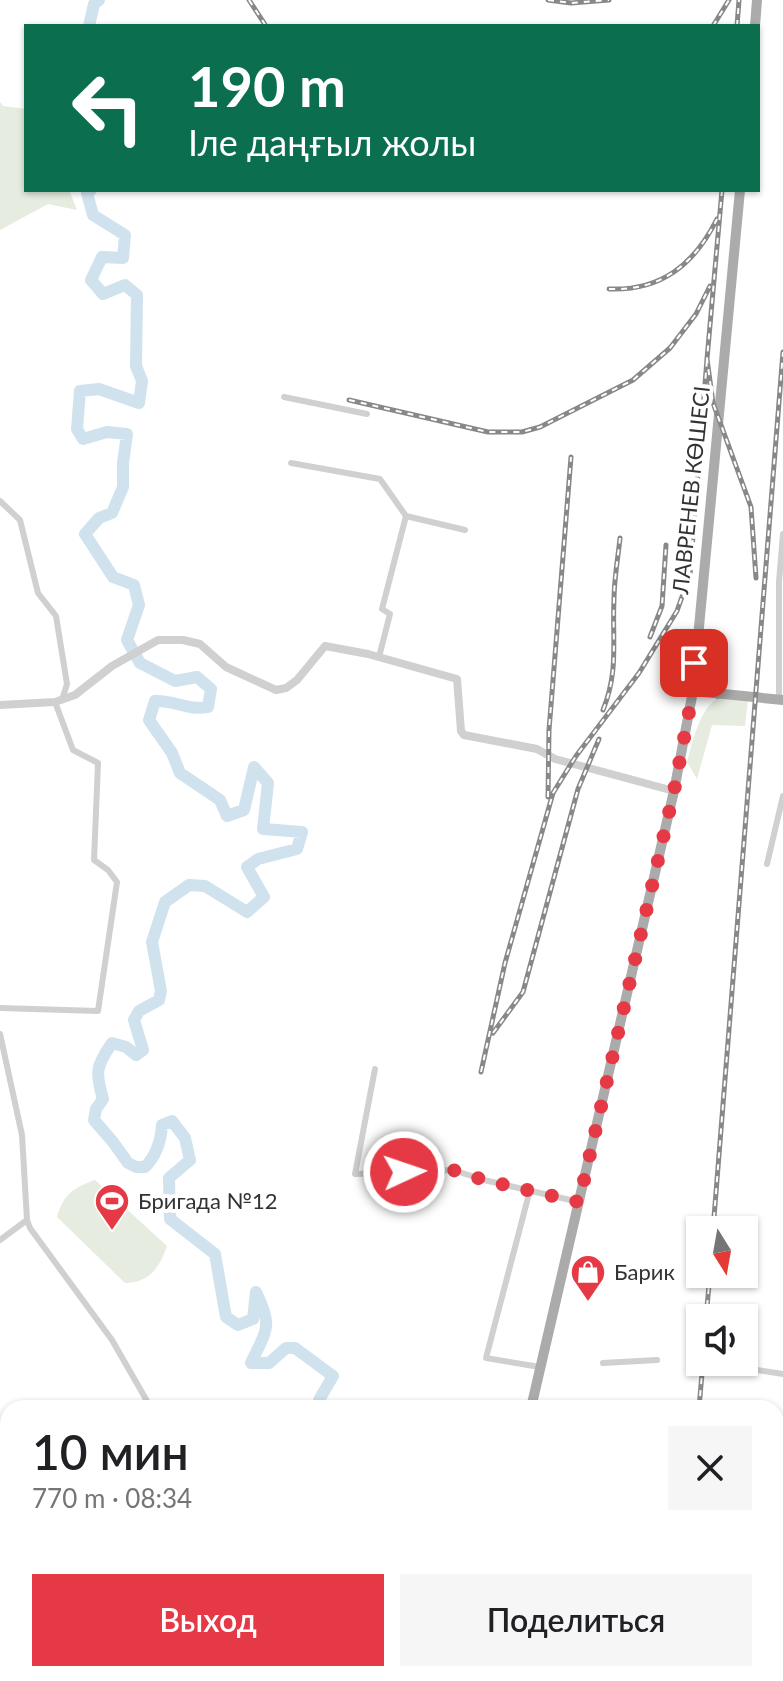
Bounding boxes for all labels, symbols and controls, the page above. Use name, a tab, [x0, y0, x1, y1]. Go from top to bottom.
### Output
text: 190 m	[188, 52, 346, 119]
icon: left	[56, 56, 160, 160]
text: Іле даңғыл жолы	[188, 120, 476, 164]
street label: ЛАВРЕНЕВ КӨШЕСІ	[666, 385, 715, 596]
pin	[660, 629, 728, 697]
icon: arrive	[672, 641, 716, 685]
position arrow	[362, 1130, 446, 1214]
sports icon: Бригада №12	[93, 1182, 131, 1232]
place label: Бригада №12	[138, 1187, 277, 1214]
north arrow	[686, 1216, 758, 1288]
map controls	[686, 1216, 758, 1376]
shop icon: Барик	[569, 1253, 607, 1303]
place label: Барик	[614, 1258, 675, 1285]
button: sound	[686, 1304, 758, 1376]
text: 10 мин	[32, 1423, 189, 1480]
button: close	[668, 1426, 752, 1510]
text: 770 m · 08:34	[32, 1482, 192, 1514]
button: Выход	[32, 1574, 384, 1666]
button: Поделиться	[400, 1574, 752, 1666]

